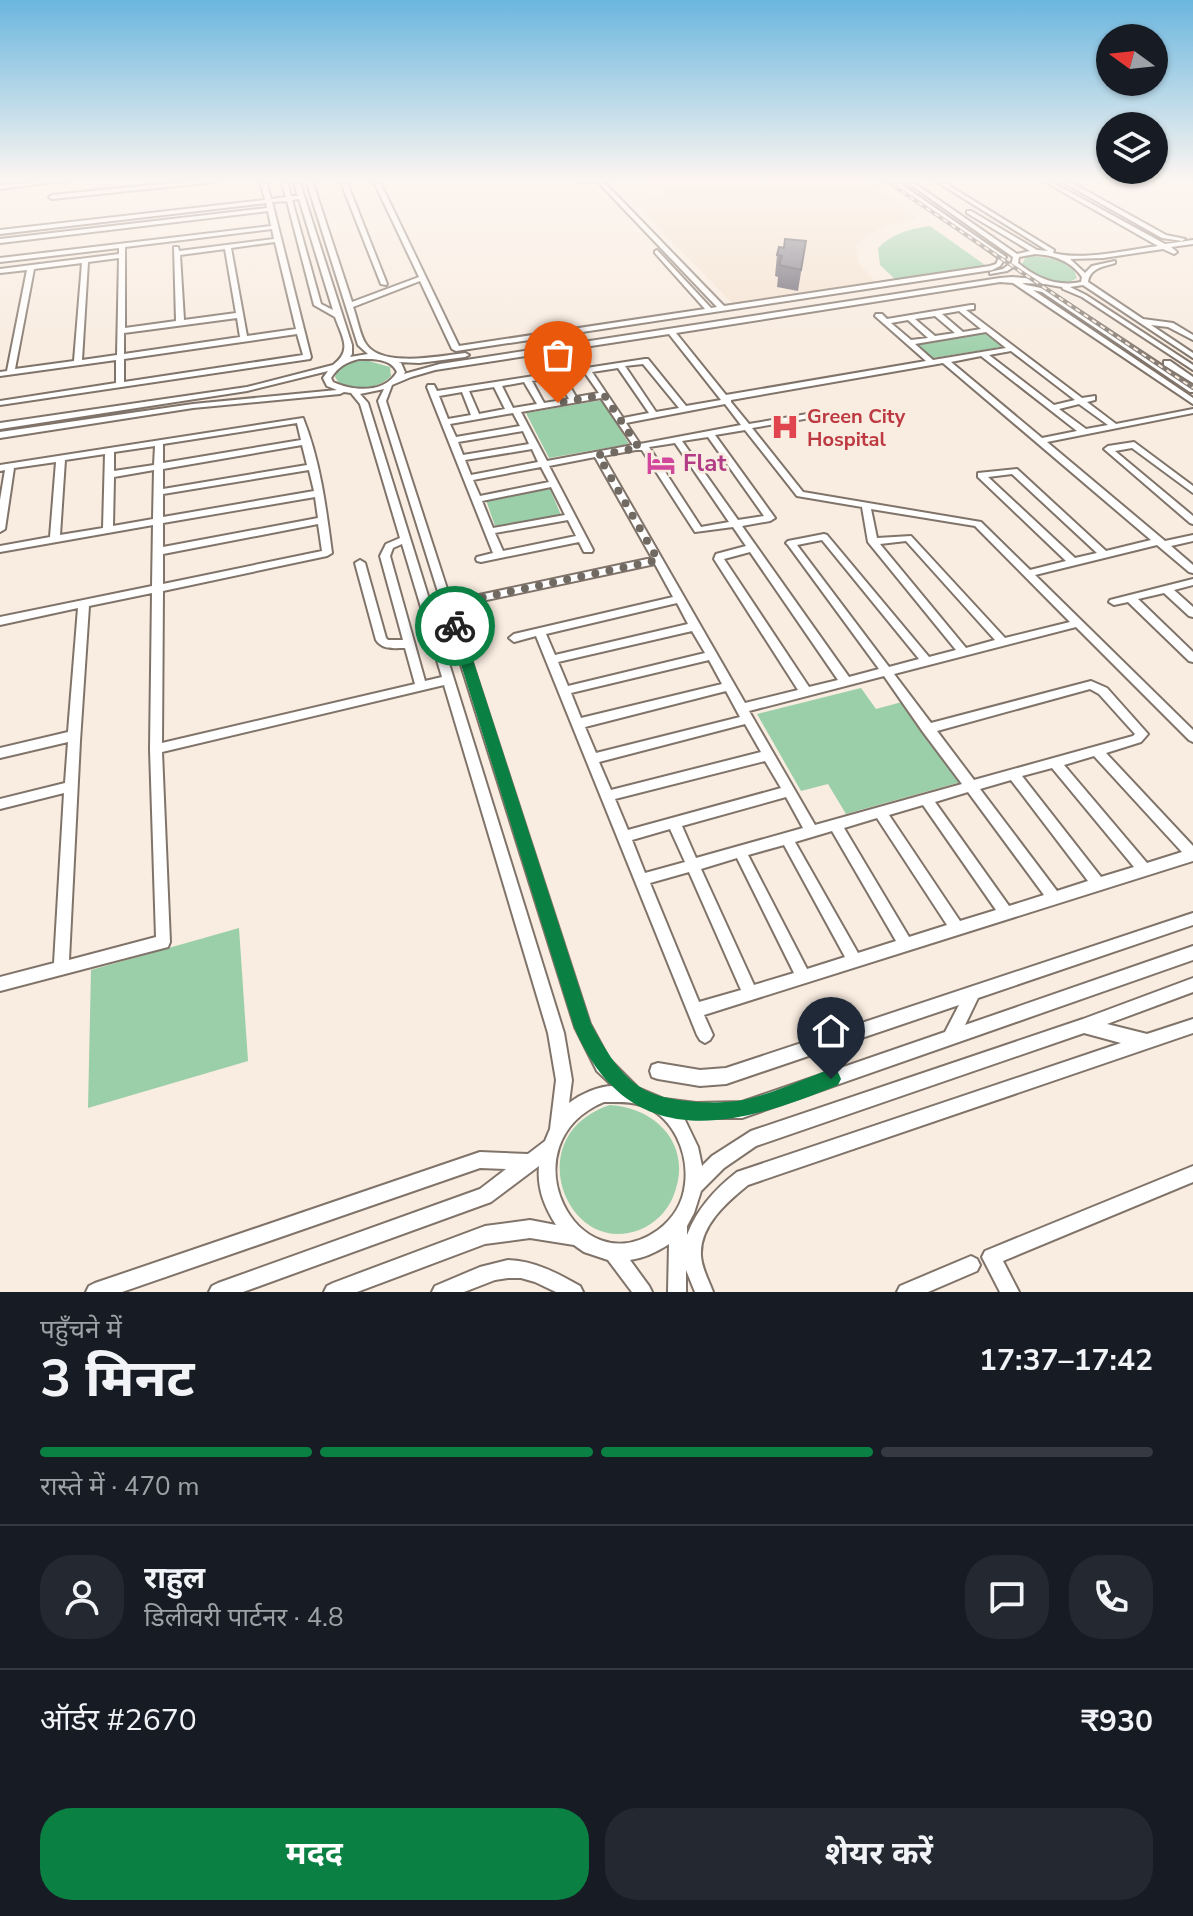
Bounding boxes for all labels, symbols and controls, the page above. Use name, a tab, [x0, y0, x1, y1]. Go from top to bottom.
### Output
north arrow	[1096, 24, 1168, 96]
map controls	[1096, 24, 1168, 184]
button: layers	[1096, 112, 1168, 184]
pin	[524, 321, 592, 403]
icon: bag	[536, 333, 580, 377]
place label: Green City Hospital	[807, 403, 906, 453]
hospital icon: Green City Hospital	[770, 412, 800, 442]
place label: Flat	[683, 447, 727, 479]
hotel icon: Flat	[646, 448, 676, 478]
courier	[415, 586, 495, 666]
icon: bike	[433, 604, 477, 648]
pin	[797, 997, 865, 1079]
icon: home	[809, 1009, 853, 1053]
text: पहुँचने में	[40, 1312, 122, 1347]
text: 17:37–17:42	[979, 1340, 1153, 1381]
text: 3 मिनट	[40, 1343, 194, 1414]
text: रास्ते में · 470 m	[40, 1469, 200, 1504]
button: person	[40, 1555, 124, 1639]
button: chat	[965, 1555, 1049, 1639]
button: phone	[1069, 1555, 1153, 1639]
text: राहुल	[144, 1558, 205, 1599]
text: डिलीवरी पार्टनर · 4.8	[144, 1600, 344, 1635]
text: ऑर्डर #2670	[40, 1700, 197, 1741]
text: ₹930	[1081, 1701, 1153, 1742]
button: मदद	[40, 1808, 589, 1900]
button: शेयर करें	[605, 1808, 1153, 1900]

